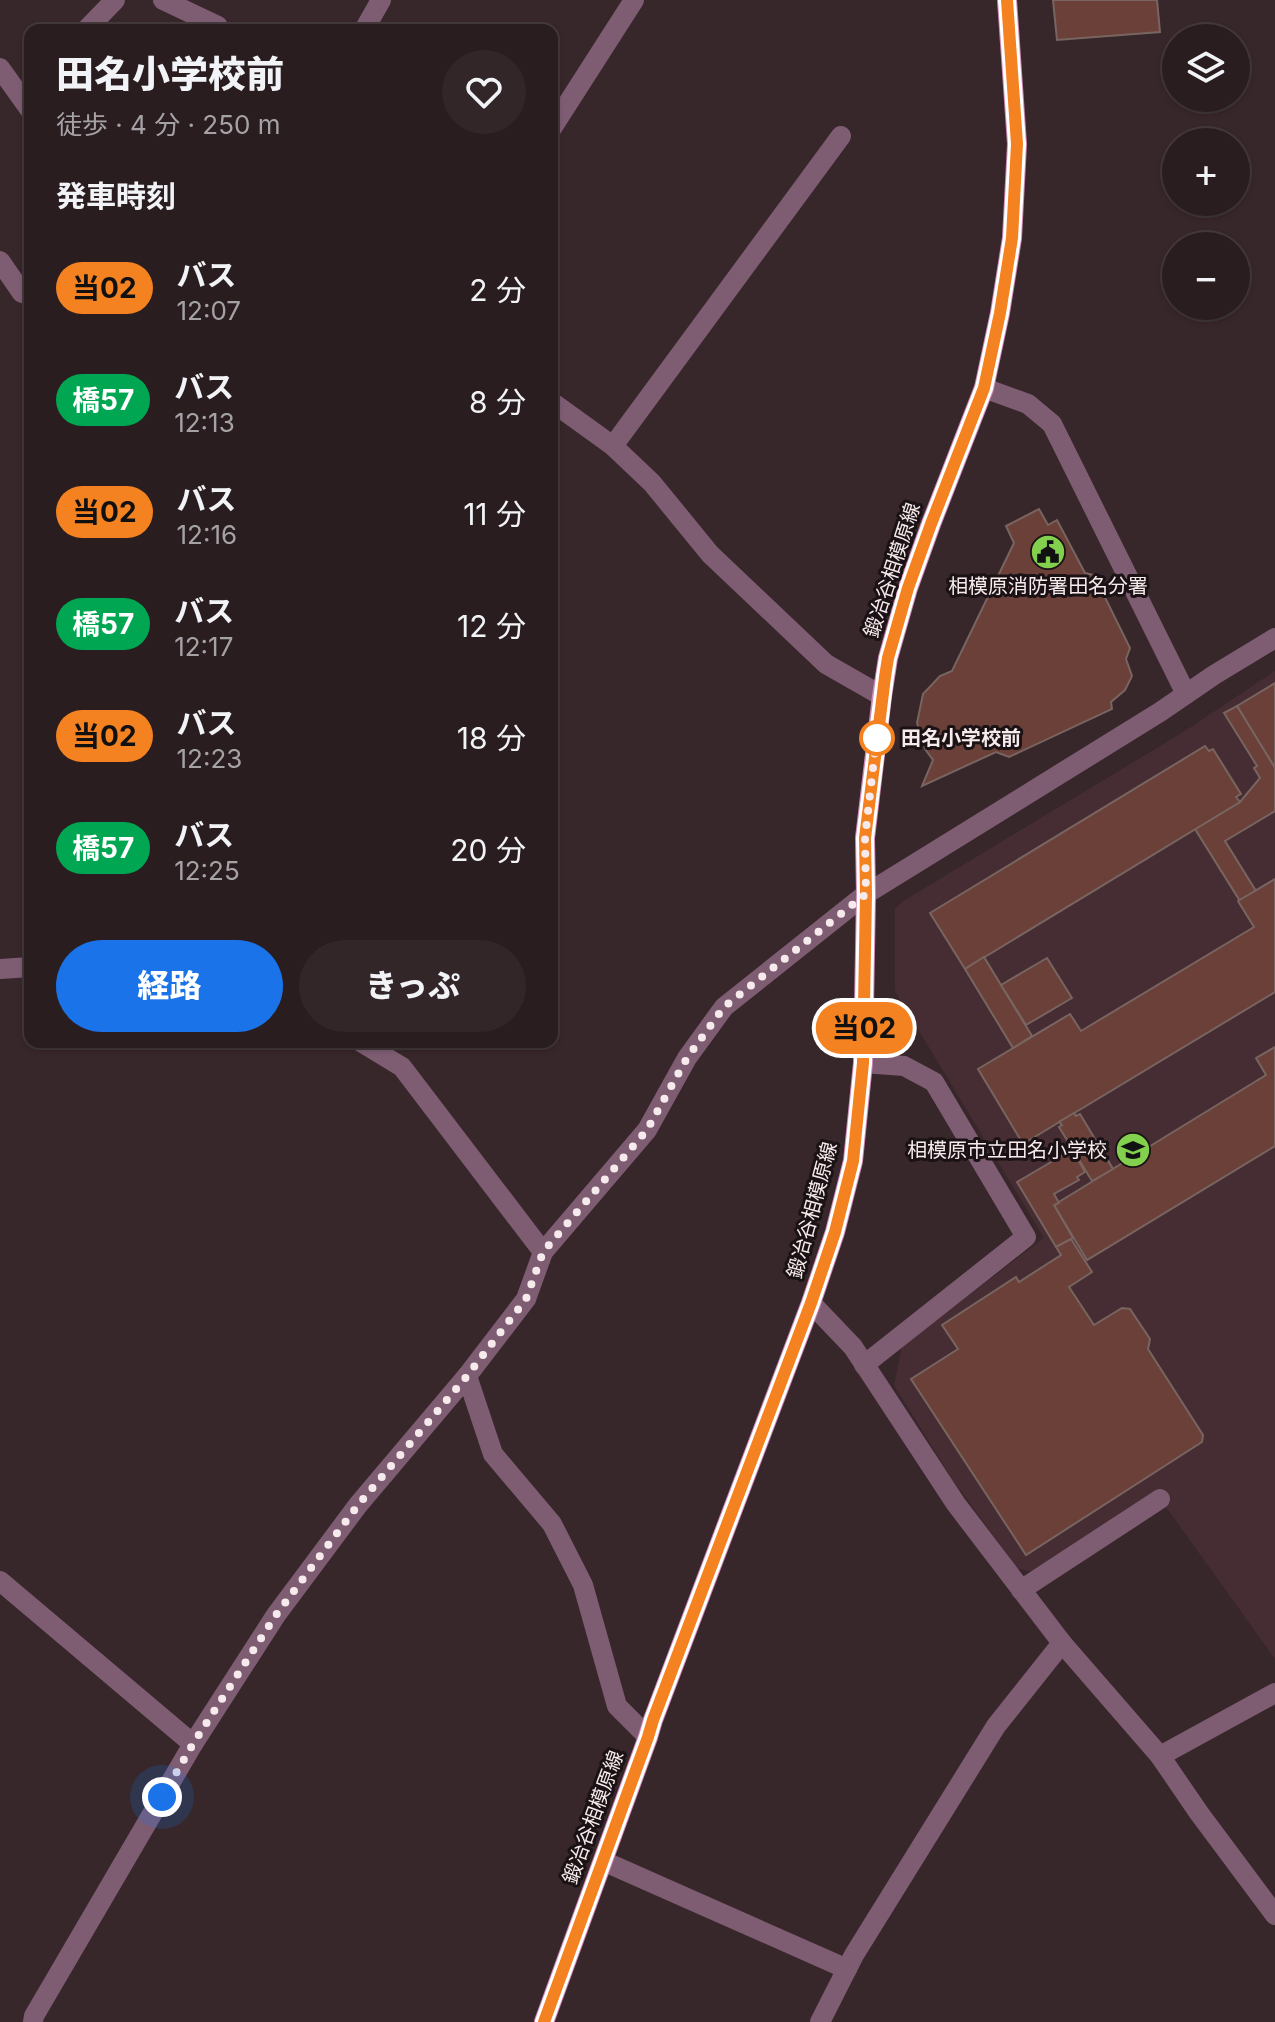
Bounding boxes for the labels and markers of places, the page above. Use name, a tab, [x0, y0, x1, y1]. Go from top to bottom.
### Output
public building icon: 相模原消防署田名分署	[1029, 533, 1067, 571]
place label: 相模原消防署田名分署	[948, 574, 1148, 598]
marker: 田名小学校前	[860, 721, 894, 755]
place label: 田名小学校前	[901, 726, 1021, 750]
school or university icon: 相模原市立田名小学校	[1114, 1131, 1152, 1169]
place label: 相模原市立田名小学校	[907, 1138, 1107, 1162]

